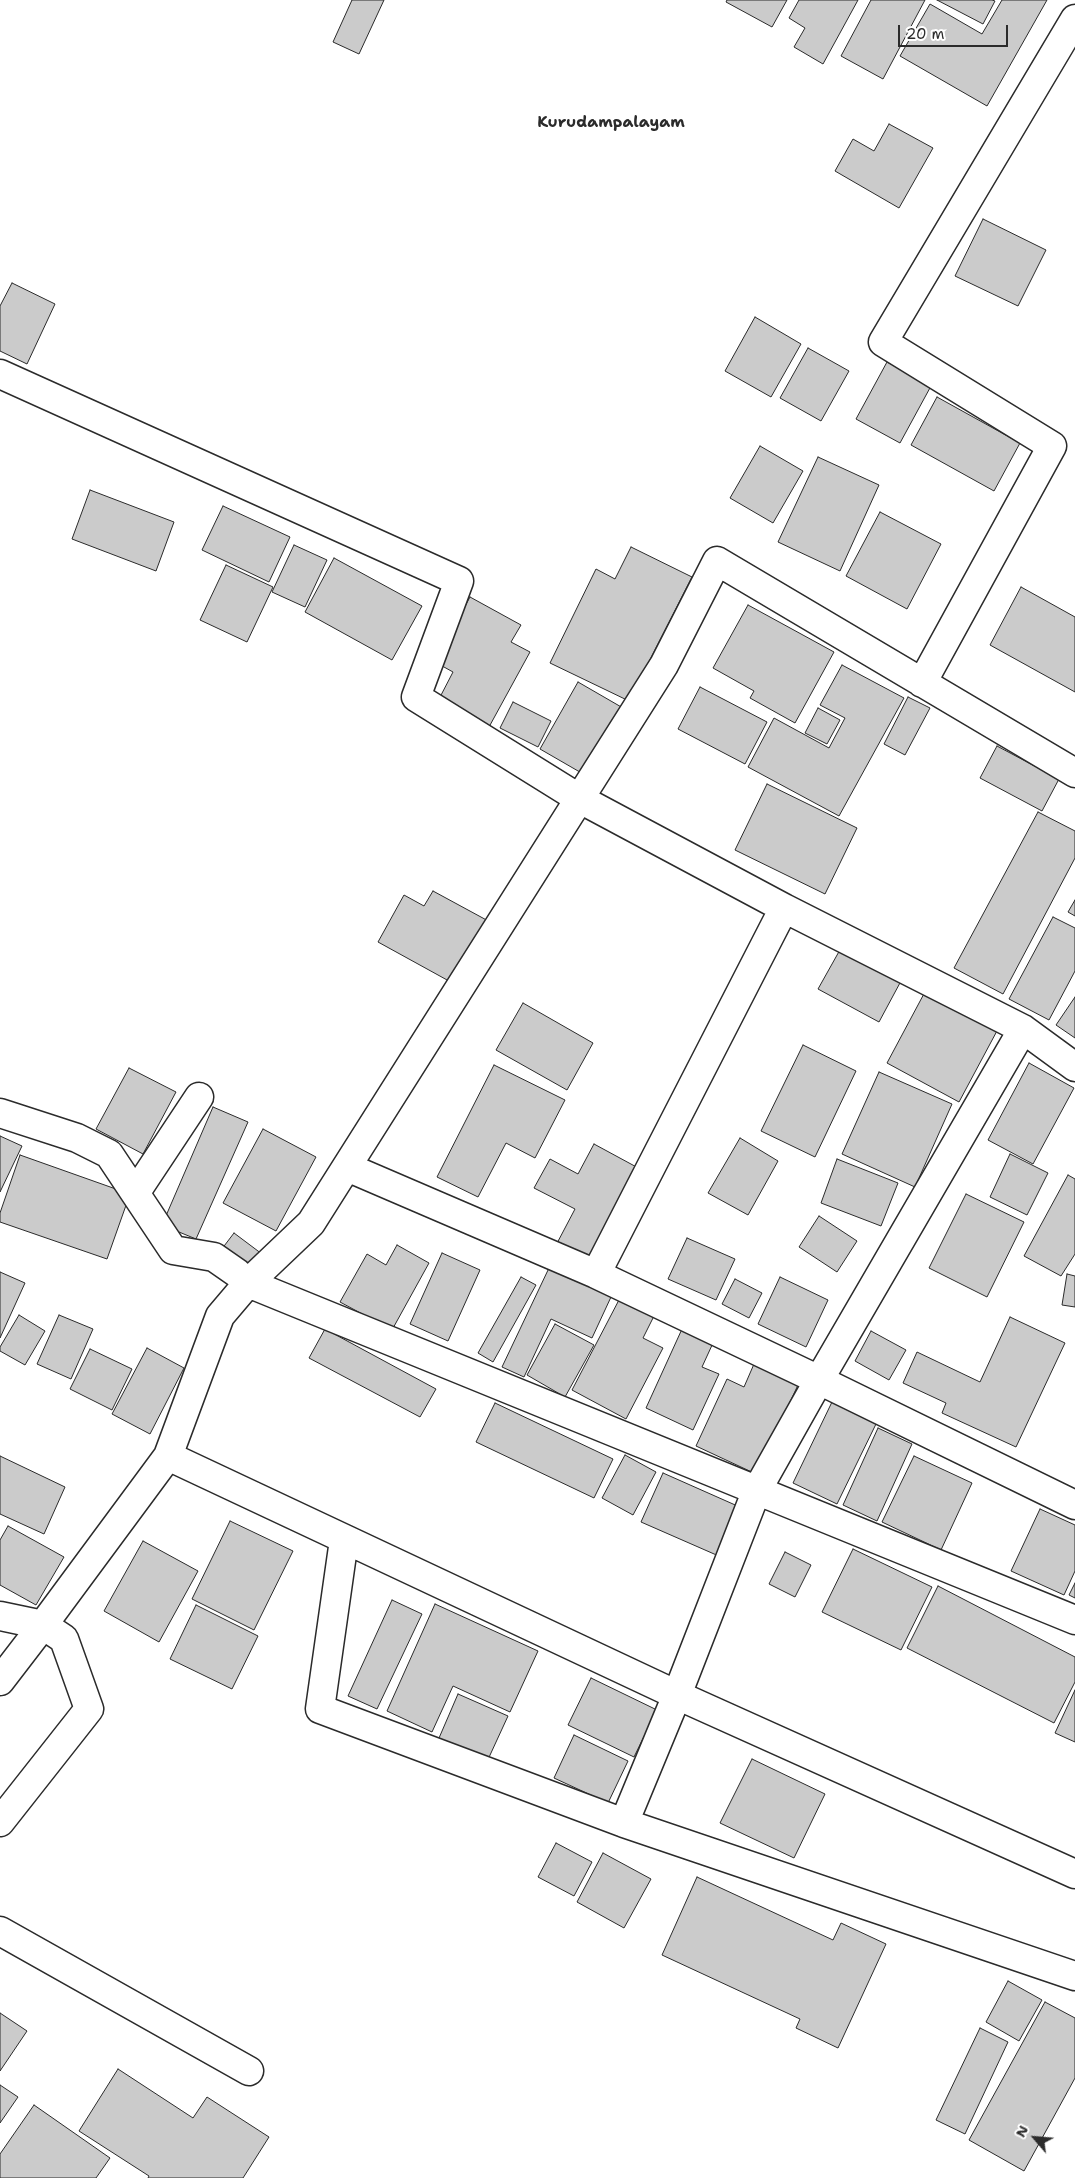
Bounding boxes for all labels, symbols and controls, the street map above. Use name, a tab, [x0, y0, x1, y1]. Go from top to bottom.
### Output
scale bar	[900, 15, 1010, 47]
text: 20 m	[906, 24, 945, 44]
district label: Kurudampalayam	[537, 113, 685, 133]
north arrow	[1010, 2113, 1060, 2163]
text: N	[1011, 2122, 1032, 2140]

